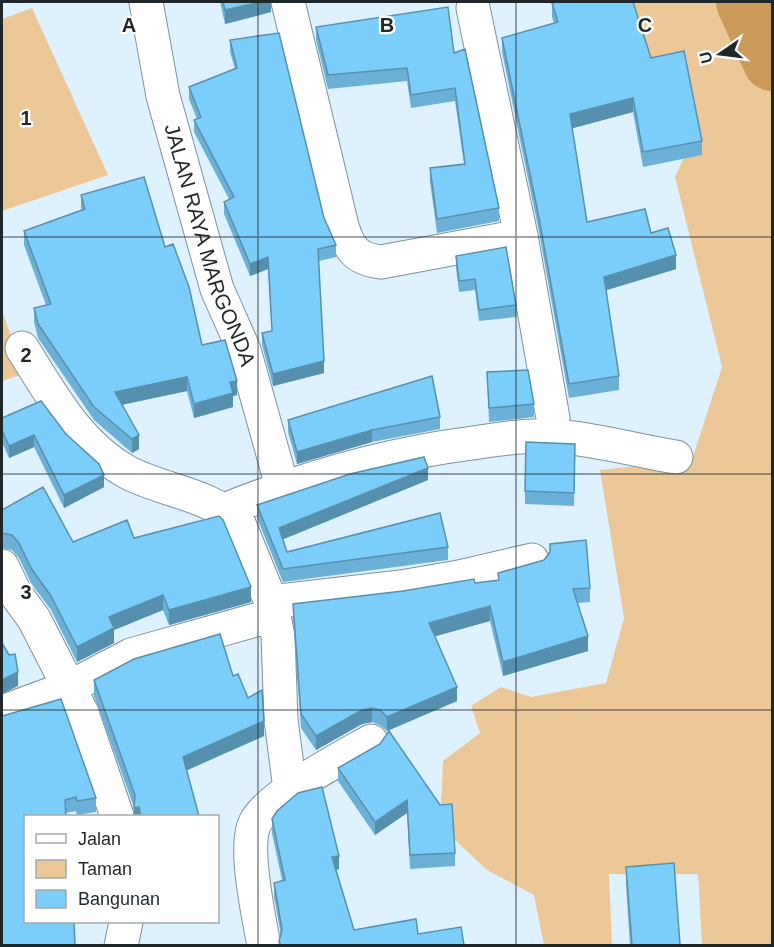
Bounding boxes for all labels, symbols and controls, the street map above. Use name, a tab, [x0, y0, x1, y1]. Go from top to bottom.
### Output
text: A	[122, 14, 136, 36]
text: B	[380, 14, 394, 36]
text: C	[638, 14, 652, 36]
north arrow	[690, 24, 750, 84]
text: U	[696, 50, 716, 65]
text: 1	[20, 107, 32, 129]
street label: JALAN RAYA MARGONDA	[160, 121, 260, 369]
text: 2	[20, 344, 32, 366]
text: 3	[20, 581, 32, 603]
legend	[24, 815, 219, 923]
text: Jalan	[78, 829, 121, 849]
text: Taman	[78, 859, 132, 879]
text: Bangunan	[78, 889, 160, 909]

